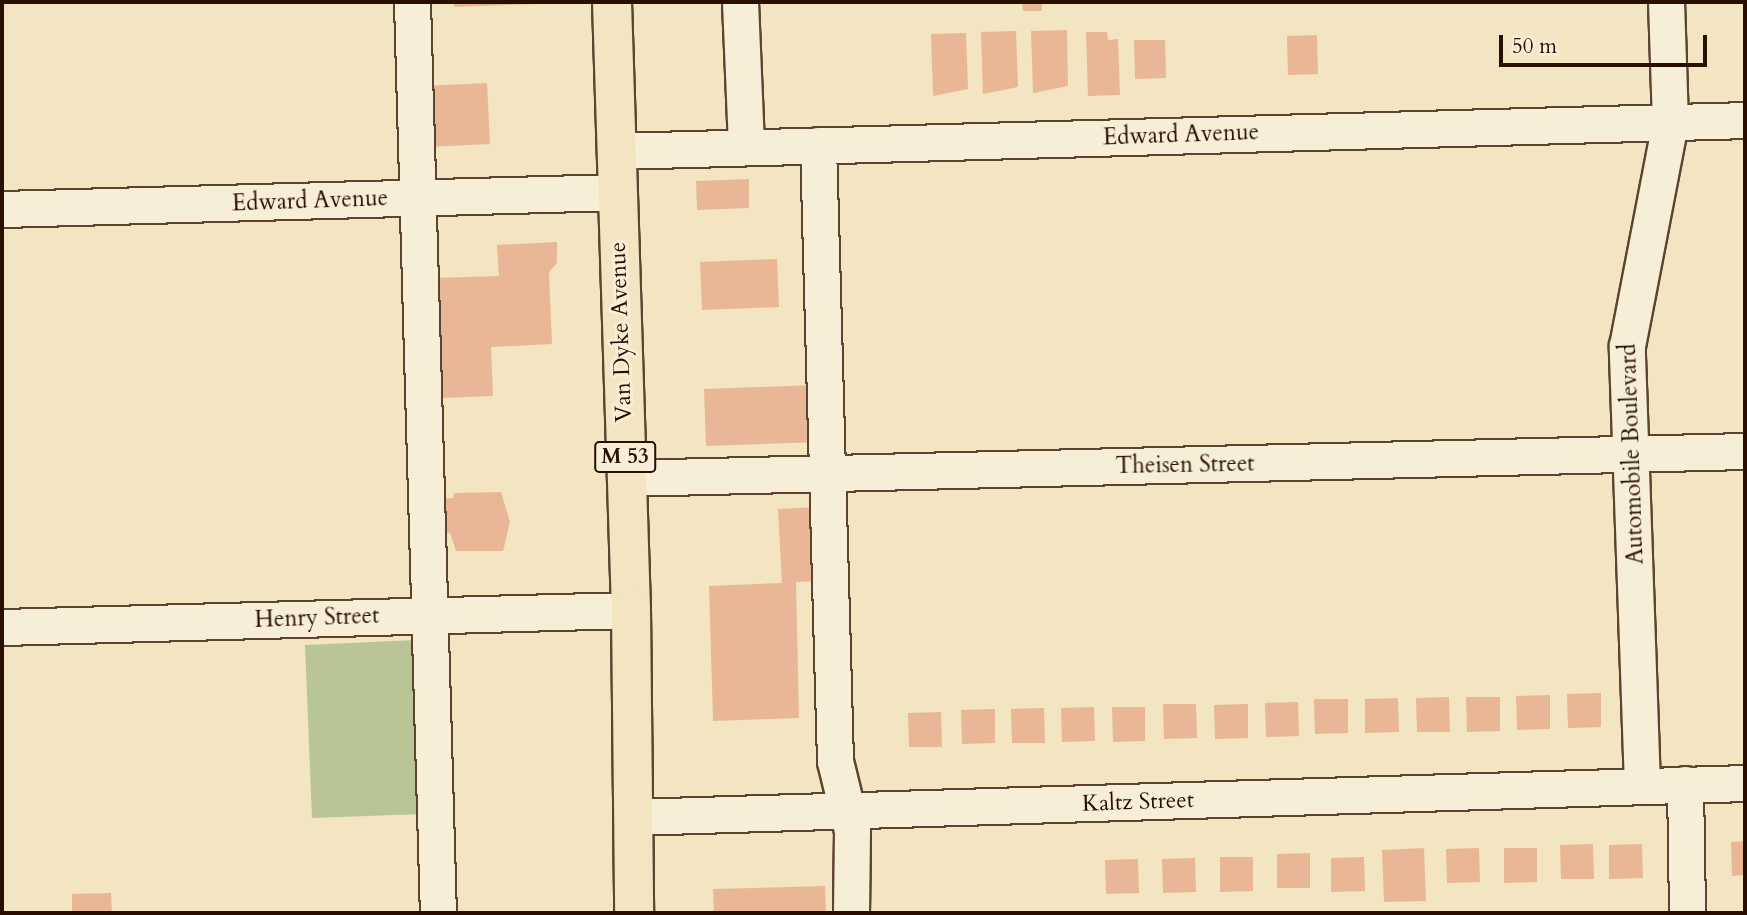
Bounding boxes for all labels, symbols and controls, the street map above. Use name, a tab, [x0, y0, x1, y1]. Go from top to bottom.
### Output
scale bar	[1502, 21, 1710, 65]
text: 50 m	[1512, 32, 1557, 61]
street label: Edward Avenue	[1102, 118, 1260, 152]
street label: Edward Avenue	[231, 184, 389, 218]
street label: Van Dyke Avenue	[604, 241, 638, 423]
street label: Automobile Boulevard	[1614, 343, 1650, 565]
road number: M 53	[594, 440, 656, 475]
street label: Theisen Street	[1115, 450, 1255, 480]
street label: Henry Street	[254, 602, 380, 634]
street label: Kaltz Street	[1082, 786, 1194, 818]

